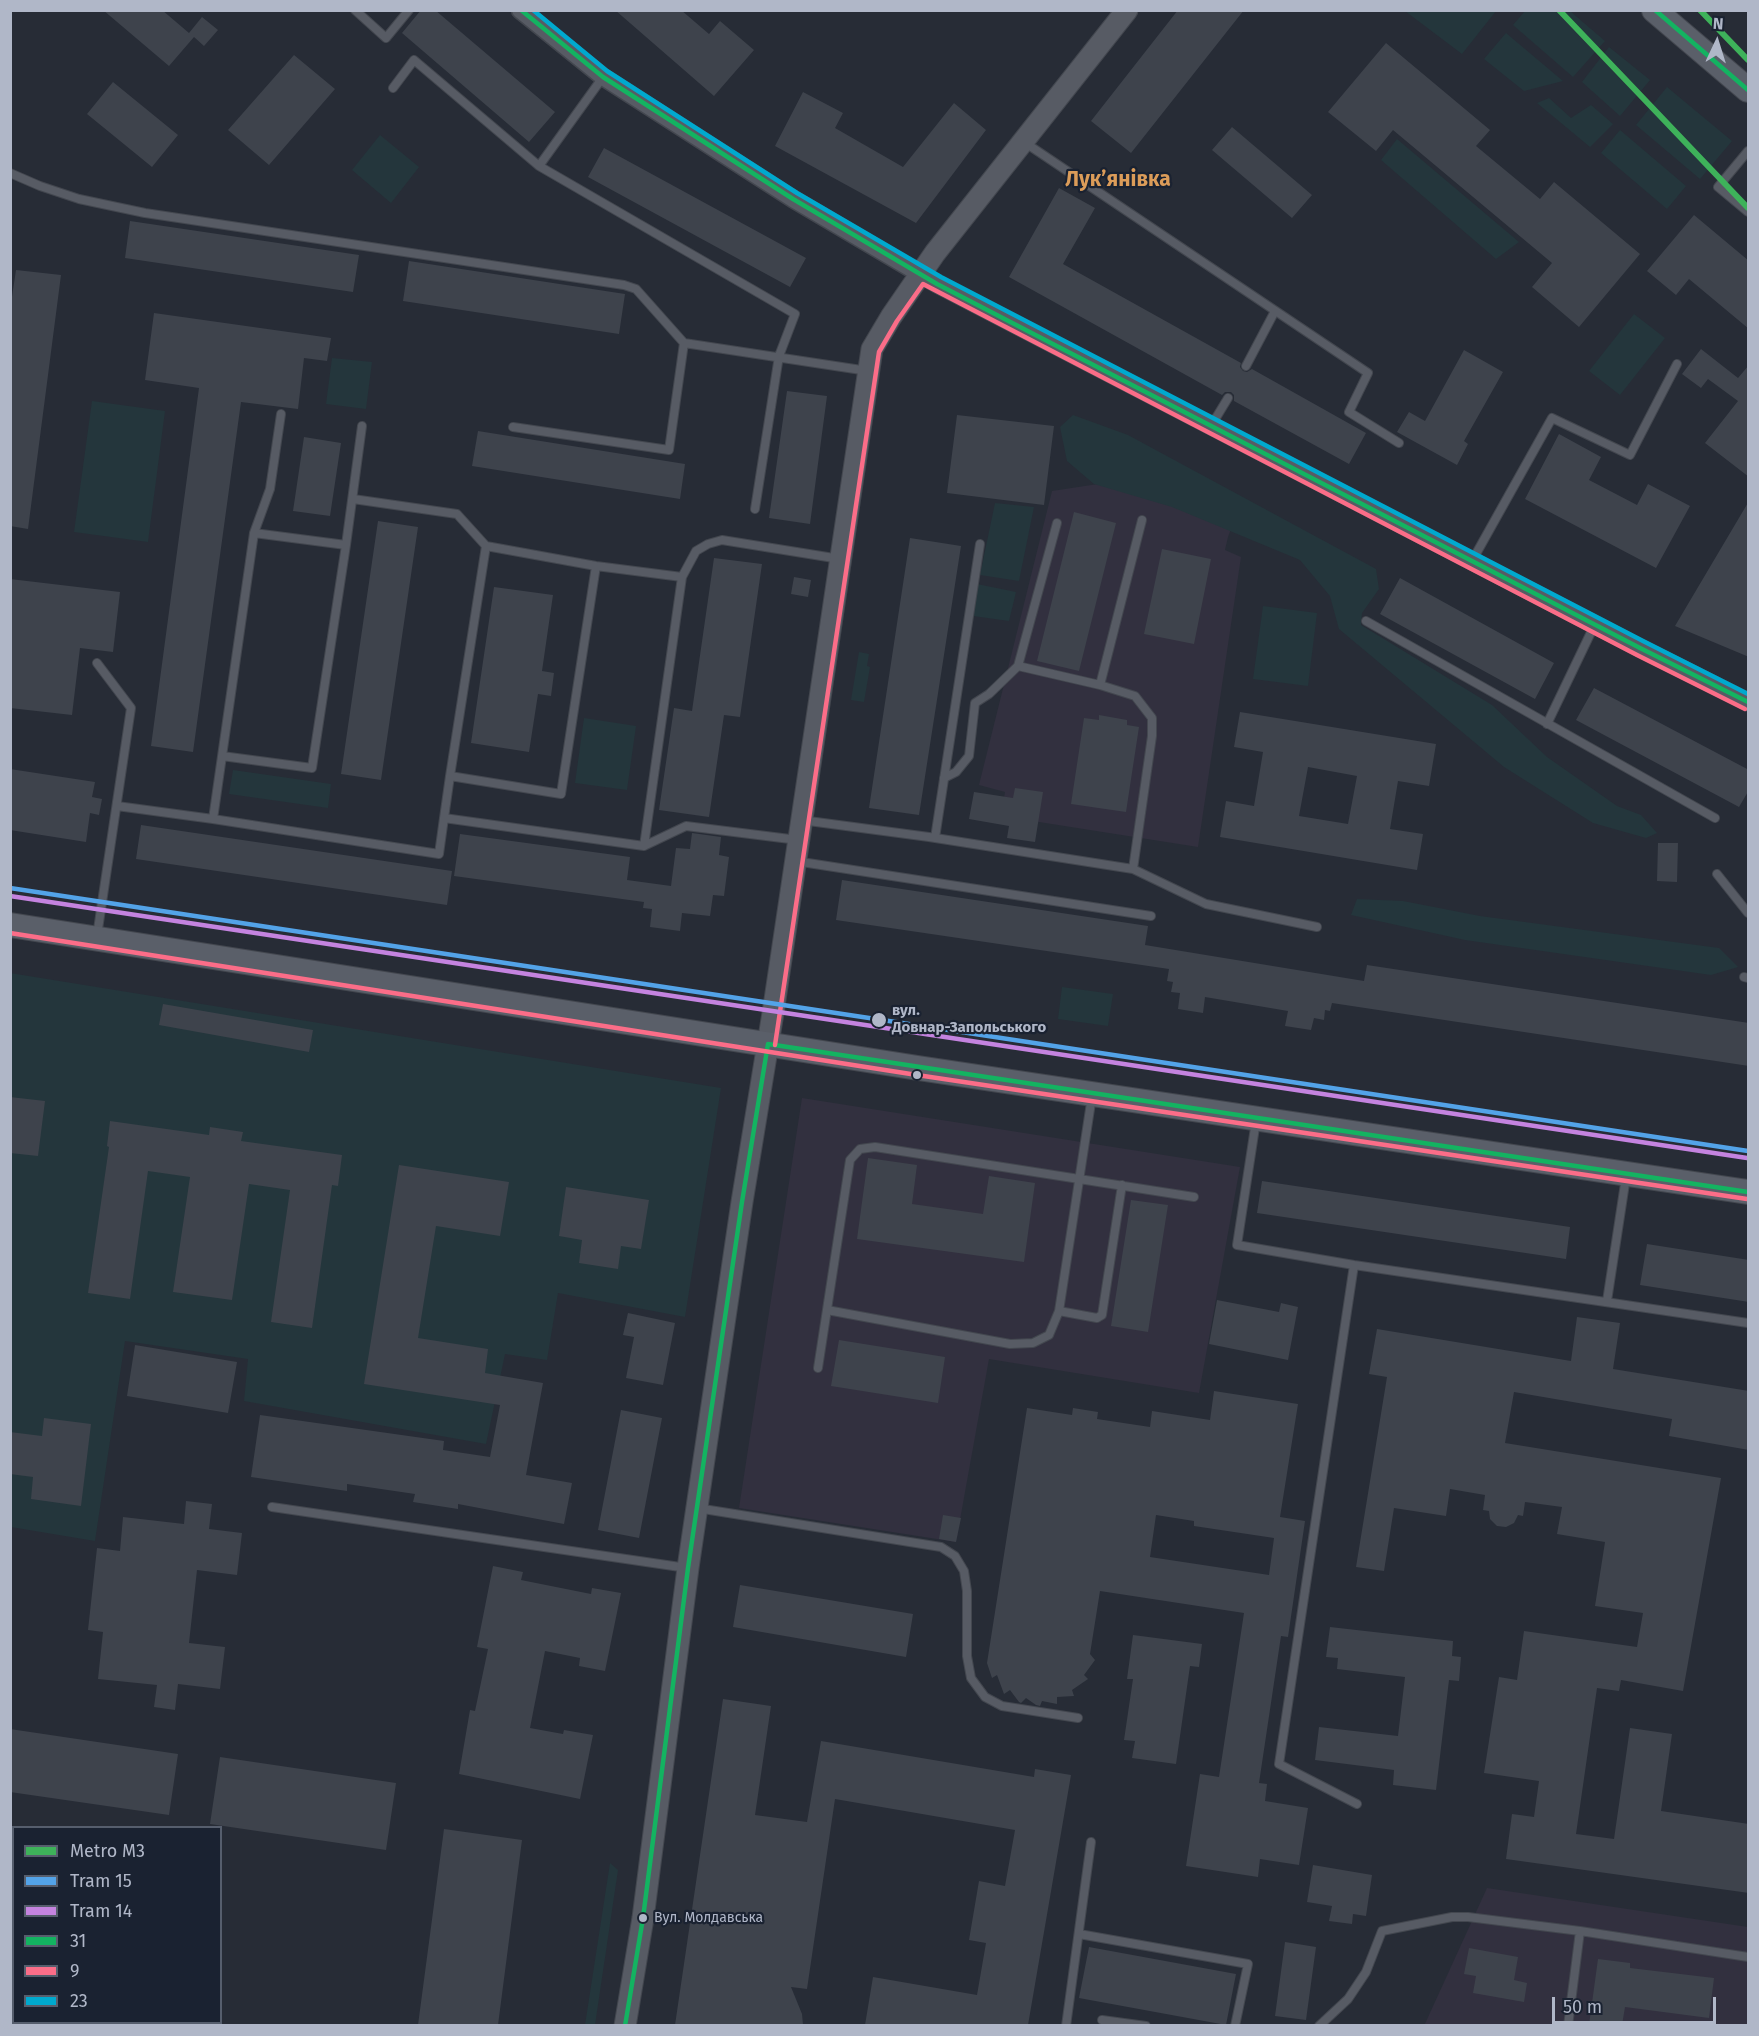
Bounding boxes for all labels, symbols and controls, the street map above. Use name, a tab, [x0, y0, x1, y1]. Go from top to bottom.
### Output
north arrow	[1687, 12, 1747, 72]
text: N	[1712, 14, 1724, 33]
district label: Лукʼянівка	[1065, 167, 1171, 193]
place label: вул. Довнар-Запольського	[892, 1002, 1046, 1037]
marker: вул. Довнар-Запольського	[870, 1011, 888, 1029]
unlabelled marker	[911, 1069, 923, 1081]
legend	[12, 1826, 222, 2024]
text: Metro M3	[70, 1840, 145, 1862]
text: Tram 15	[70, 1870, 132, 1892]
text: Tram 14	[70, 1900, 132, 1922]
place label: Вул. Молдавська	[654, 1910, 763, 1926]
marker: Вул. Молдавська	[637, 1912, 649, 1924]
text: 31	[70, 1930, 86, 1952]
text: 9	[70, 1960, 79, 1982]
scale bar	[1555, 1985, 1718, 2023]
text: 23	[70, 1990, 88, 2012]
text: 50 m	[1563, 1996, 1602, 2018]

